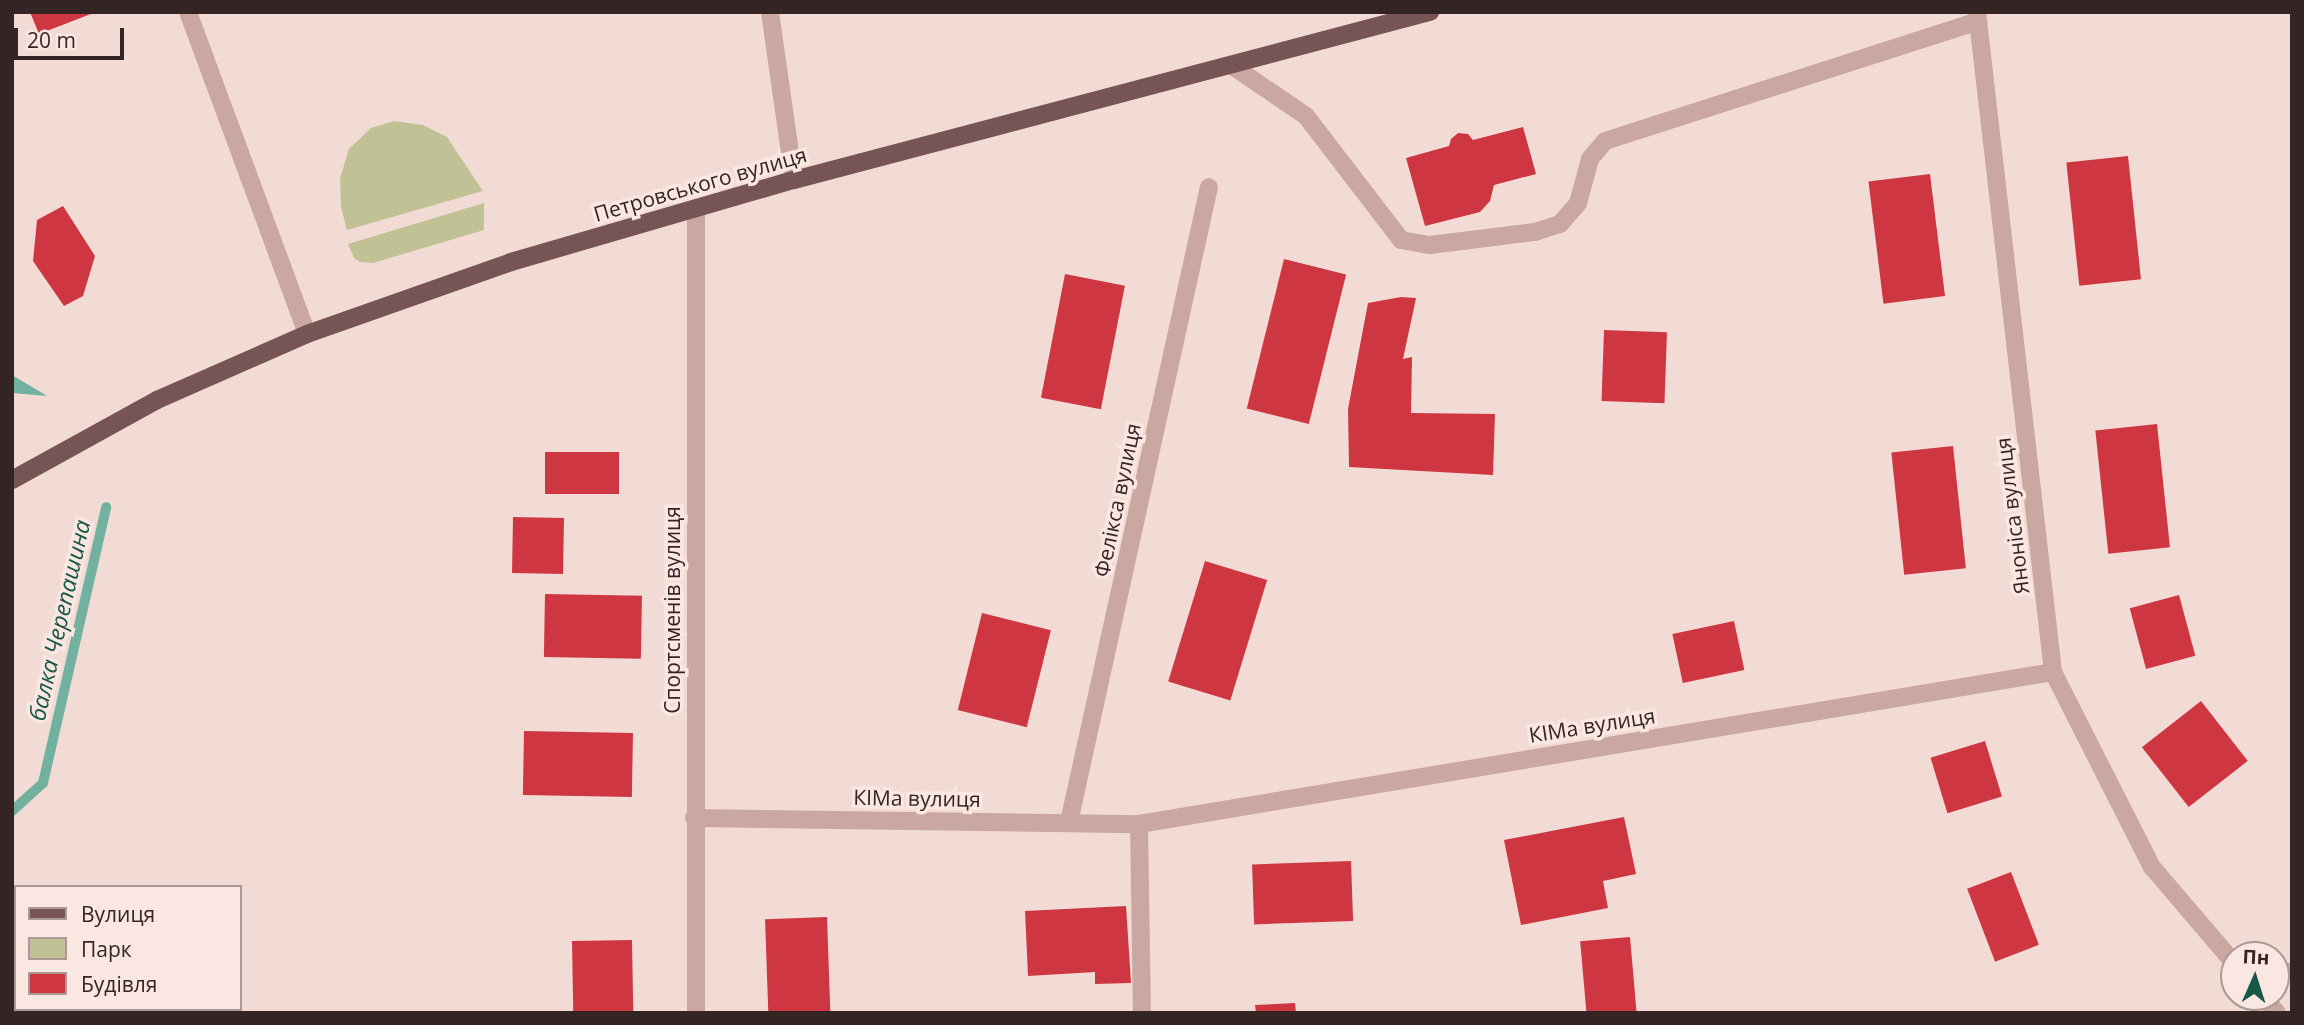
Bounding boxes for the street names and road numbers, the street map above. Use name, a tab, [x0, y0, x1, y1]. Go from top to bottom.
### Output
street label: Петровського вулиця	[591, 142, 809, 226]
street label: Фелікса вулиця	[1088, 421, 1146, 579]
street label: Яноніса вулиця	[1990, 436, 2034, 596]
street label: Спортсменів вулиця	[659, 506, 685, 714]
street label: КІМа вулиця	[1527, 703, 1657, 747]
street label: КІМа вулиця	[853, 784, 981, 812]

